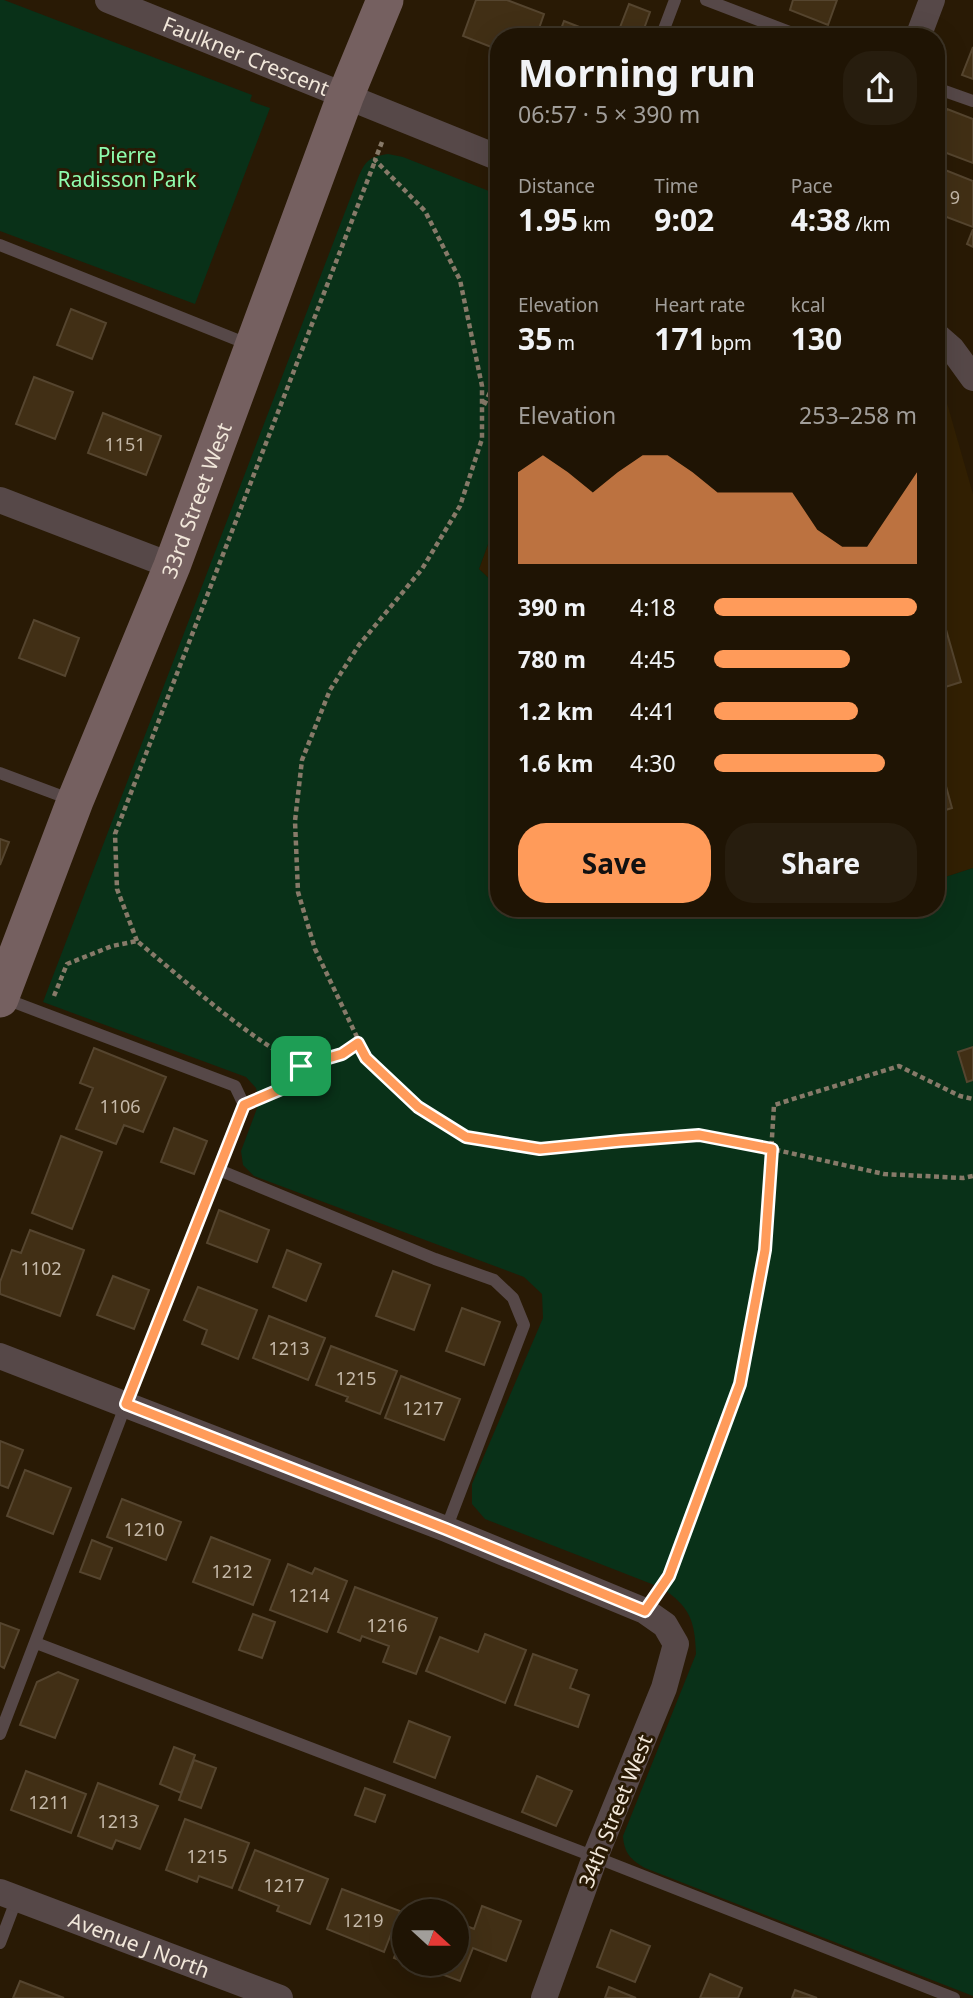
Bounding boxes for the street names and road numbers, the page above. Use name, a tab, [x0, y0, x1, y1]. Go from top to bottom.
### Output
street label: Faulkner Crescent	[159, 10, 334, 102]
street label: 33rd Street West	[155, 418, 238, 582]
street label: 34th Street West	[572, 1730, 659, 1892]
street label: Avenue J North	[65, 1905, 214, 1984]

